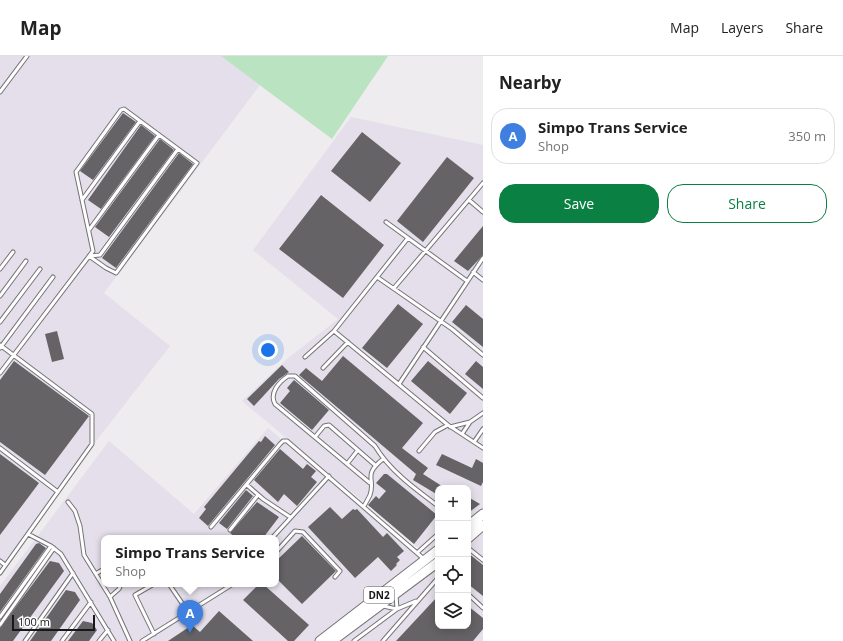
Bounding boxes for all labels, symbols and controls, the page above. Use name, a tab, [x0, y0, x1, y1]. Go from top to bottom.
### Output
text: Map	[20, 15, 61, 41]
text: Map	[670, 18, 699, 37]
text: Layers	[721, 18, 763, 37]
text: Share	[785, 18, 823, 37]
text: Nearby	[499, 71, 561, 94]
text: Simpo Trans Service	[538, 117, 688, 137]
text: A	[509, 127, 517, 145]
text: 350 m	[788, 127, 826, 145]
text: Shop	[538, 137, 569, 155]
button: Save	[499, 184, 659, 223]
button: Share	[667, 184, 827, 223]
your location	[258, 340, 278, 360]
map controls	[435, 485, 471, 629]
button: +	[435, 485, 471, 521]
button: −	[435, 521, 471, 557]
popup	[101, 535, 279, 587]
text: Simpo Trans Service	[115, 542, 265, 562]
button: locate	[435, 557, 471, 593]
text: Shop	[115, 562, 146, 580]
road number: DN2	[364, 587, 394, 603]
button: layers	[435, 593, 471, 629]
pin: A	[177, 600, 203, 633]
scale bar	[12, 613, 95, 632]
text: 100 m	[18, 614, 50, 629]

